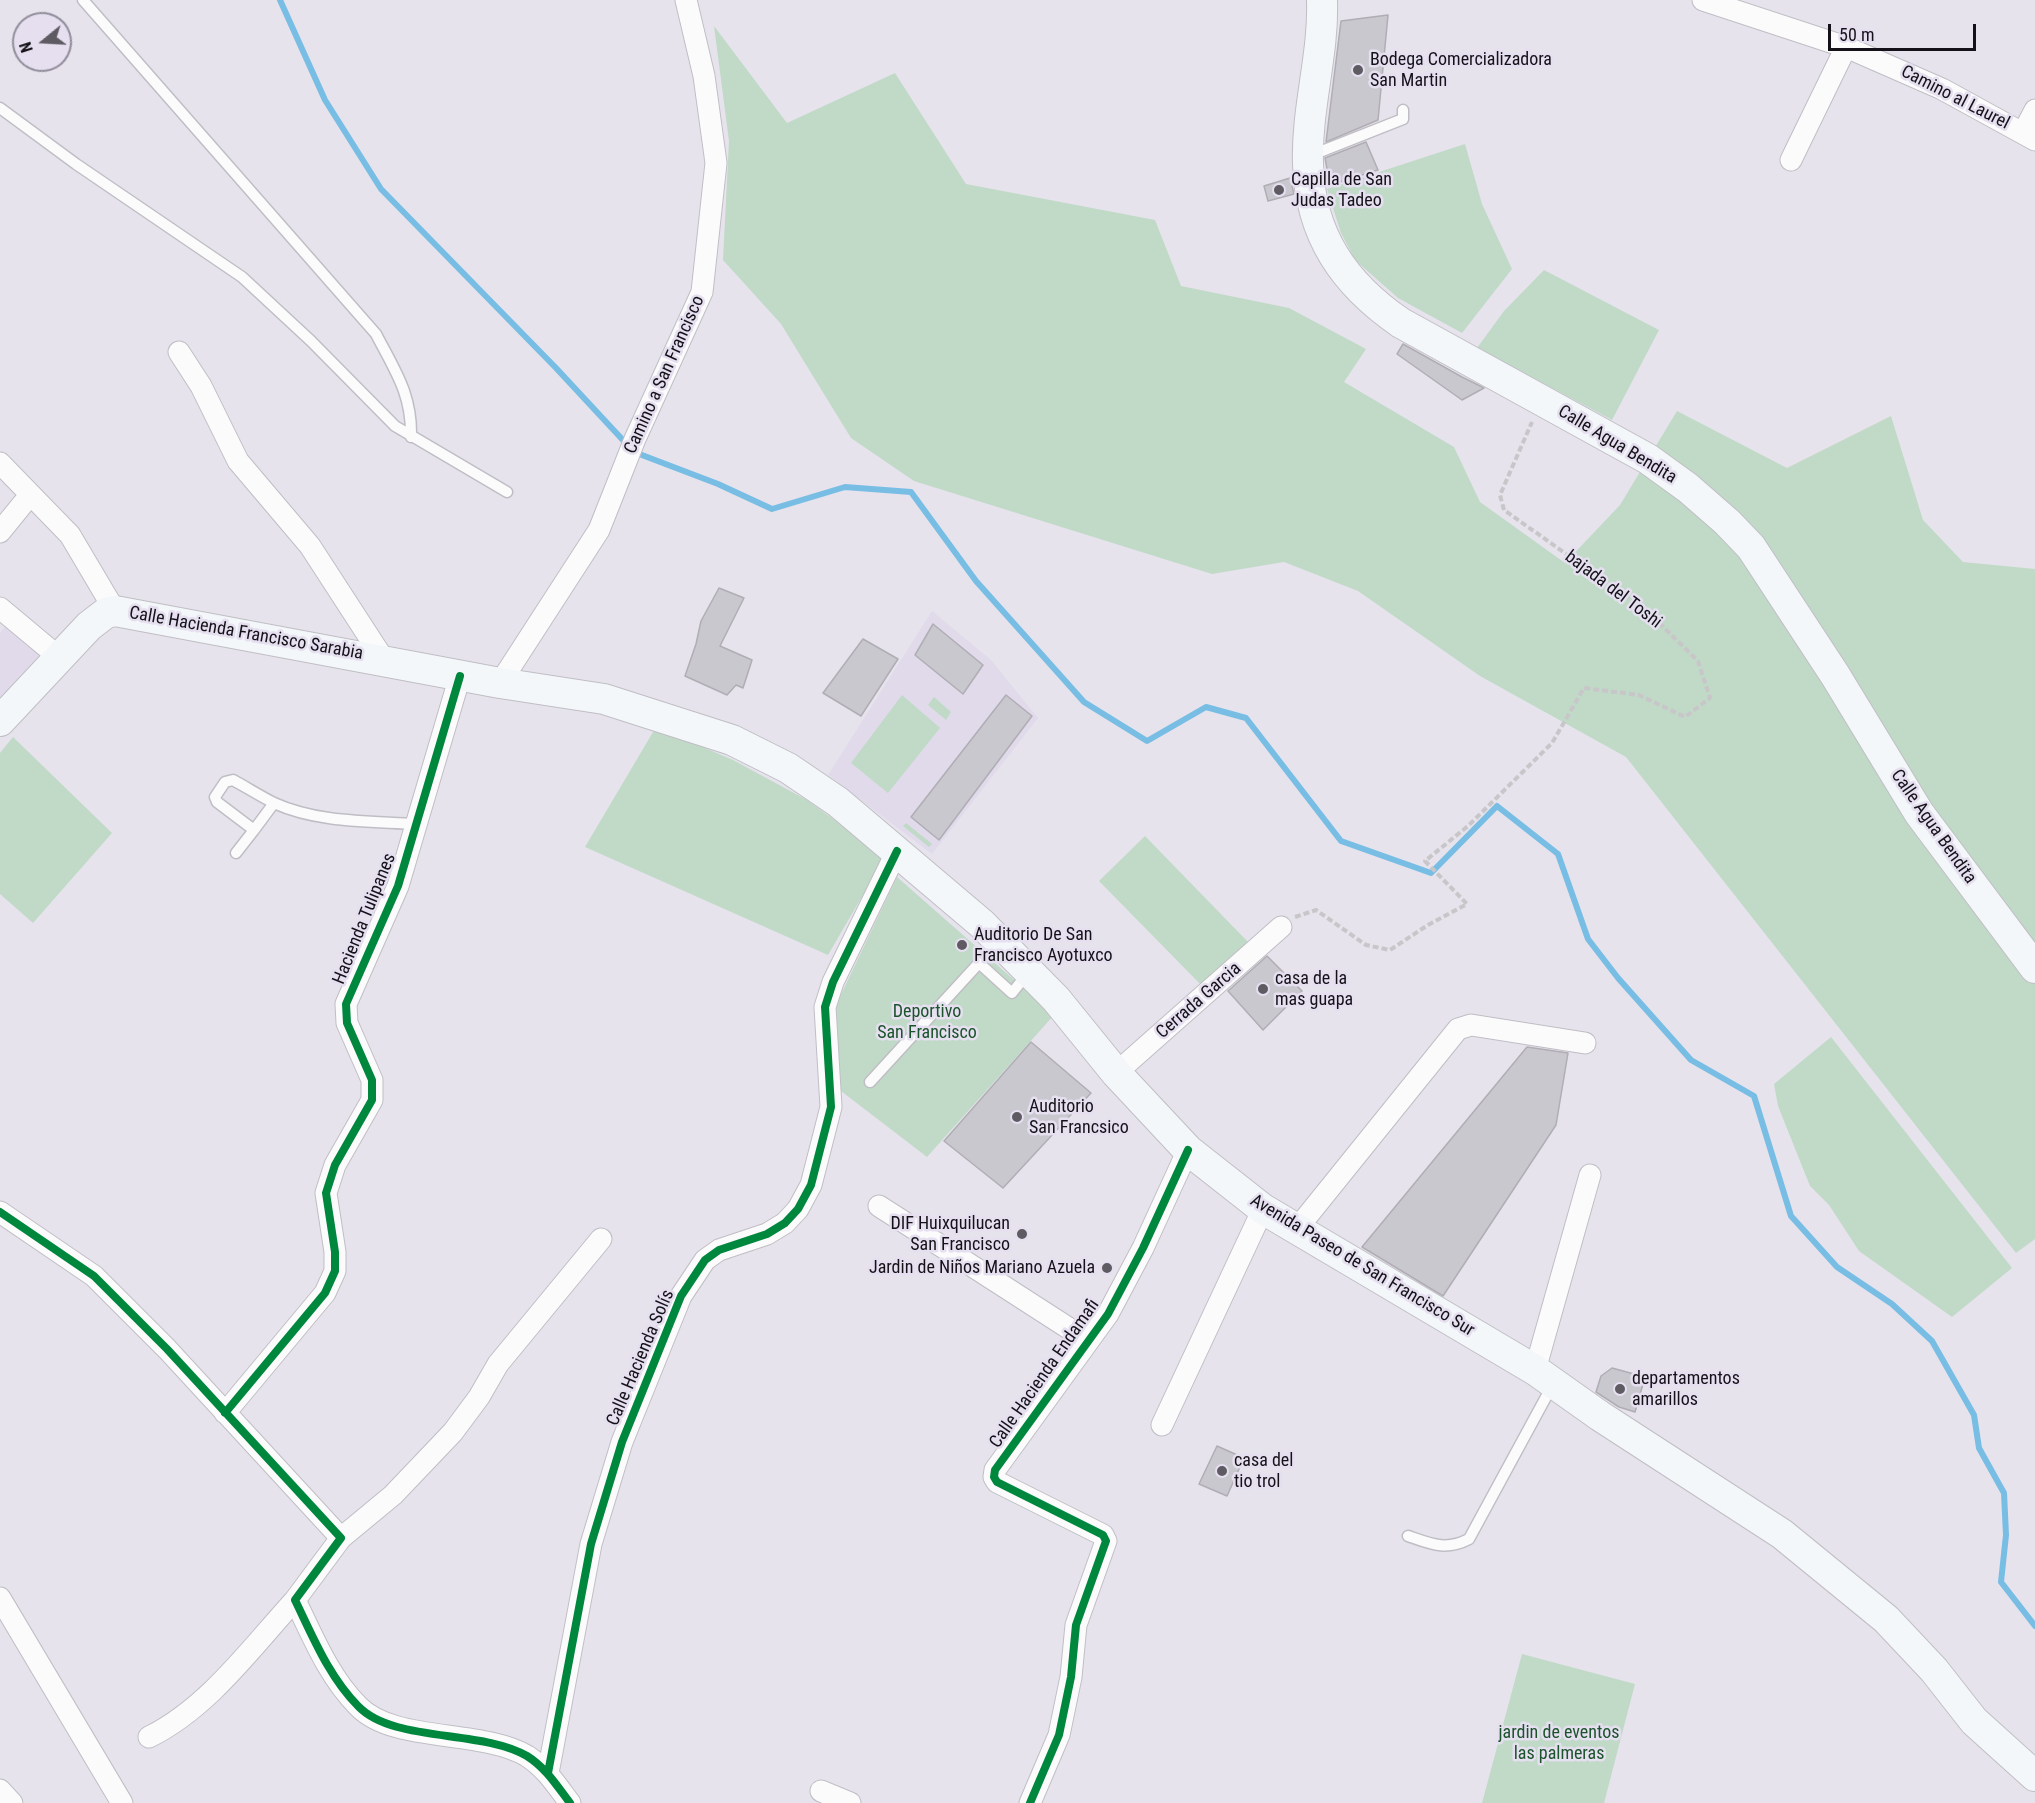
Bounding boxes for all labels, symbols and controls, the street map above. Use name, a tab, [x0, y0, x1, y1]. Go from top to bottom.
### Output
north arrow	[12, 12, 72, 72]
scale bar	[1831, 12, 1980, 50]
text: 50 m	[1839, 24, 1874, 45]
text: N	[16, 40, 37, 55]
place label: Bodega Comercializadora San Martin	[1370, 49, 1552, 92]
street label: Camino al Laurel	[1897, 61, 2013, 135]
marker: Bodega Comercializadora San Martin	[1351, 63, 1365, 77]
place label: Capilla de San Judas Tadeo	[1291, 169, 1392, 212]
marker: Capilla de San Judas Tadeo	[1272, 183, 1286, 197]
street label: Camino a San Francisco	[620, 293, 710, 457]
street label: Calle Agua Bendita	[1554, 401, 1680, 489]
street label: bajada del Toshi	[1560, 546, 1666, 634]
street label: Calle Hacienda Francisco Sarabia	[127, 603, 365, 665]
street label: Calle Agua Bendita	[1886, 766, 1980, 888]
street label: Hacienda Tulipanes	[329, 850, 401, 988]
place label: Auditorio De San Francisco Ayotuxco	[974, 924, 1112, 966]
marker: Auditorio De San Francisco Ayotuxco	[955, 938, 969, 952]
street label: Cerrada Garcia	[1152, 958, 1246, 1044]
place label: casa de la mas guapa	[1275, 968, 1353, 1010]
marker: casa de la mas guapa	[1256, 982, 1270, 996]
park label: Deportivo San Francisco	[877, 1001, 977, 1044]
place label: Auditorio San Francsico	[1029, 1096, 1129, 1138]
marker: Auditorio San Francsico	[1010, 1110, 1024, 1124]
street label: Avenida Paseo de San Francisco Sur	[1246, 1190, 1478, 1342]
place label: DIF Huixquilucan San Francisco	[890, 1213, 1010, 1256]
marker: DIF Huixquilucan San Francisco	[1015, 1227, 1029, 1241]
place label: Jardin de Niños Mariano Azuela	[869, 1257, 1095, 1279]
marker: Jardin de Niños Mariano Azuela	[1100, 1261, 1114, 1275]
street label: Calle Hacienda Solís	[603, 1287, 679, 1429]
street label: Calle Hacienda Endamafi	[985, 1295, 1105, 1453]
place label: departamentos amarillos	[1632, 1368, 1740, 1410]
marker: departamentos amarillos	[1613, 1382, 1627, 1396]
place label: casa del tio trol	[1234, 1450, 1293, 1492]
marker: casa del tio trol	[1215, 1464, 1229, 1478]
park label: jardin de eventos las palmeras	[1499, 1722, 1619, 1764]

